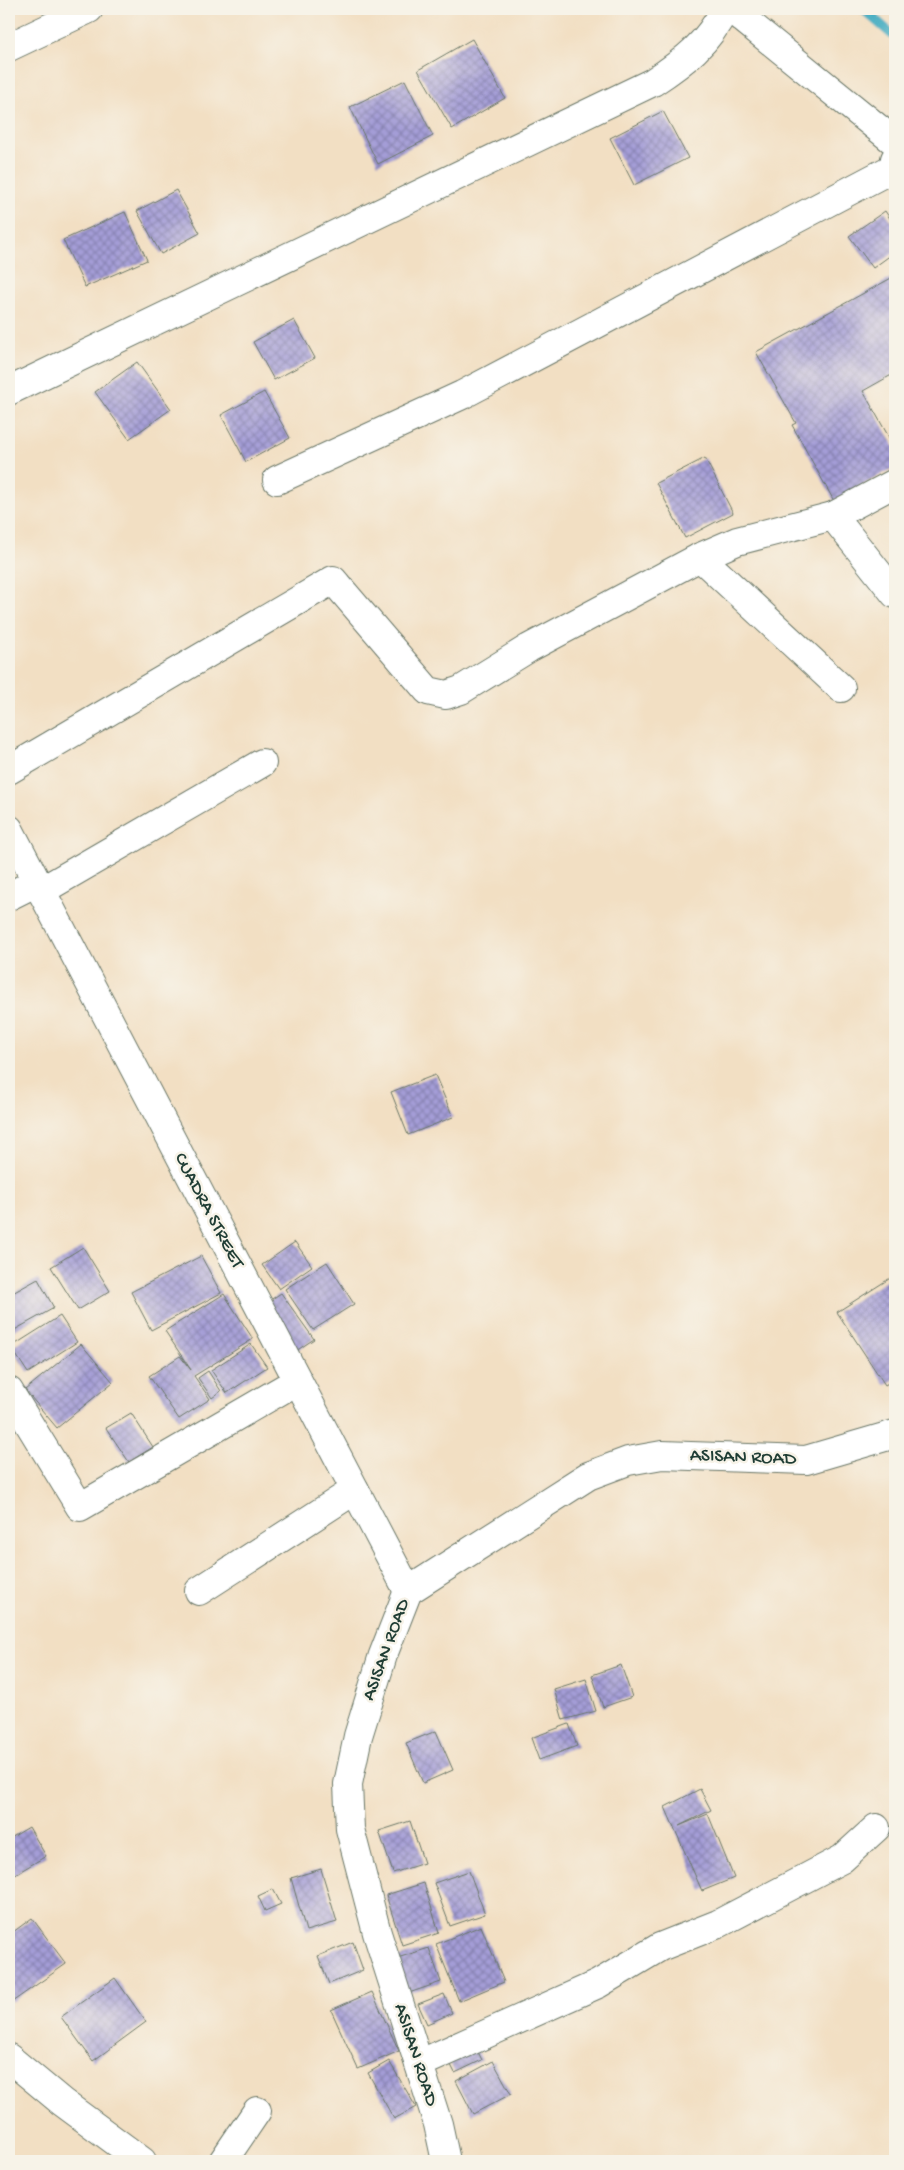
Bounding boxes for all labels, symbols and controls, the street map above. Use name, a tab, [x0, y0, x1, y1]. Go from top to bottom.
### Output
street label: CUADRA STREET	[168, 1149, 248, 1273]
street label: ASISAN ROAD	[689, 1445, 797, 1471]
street label: ASISAN ROAD	[358, 1595, 416, 1704]
street label: ASISAN ROAD	[388, 2001, 443, 2110]

